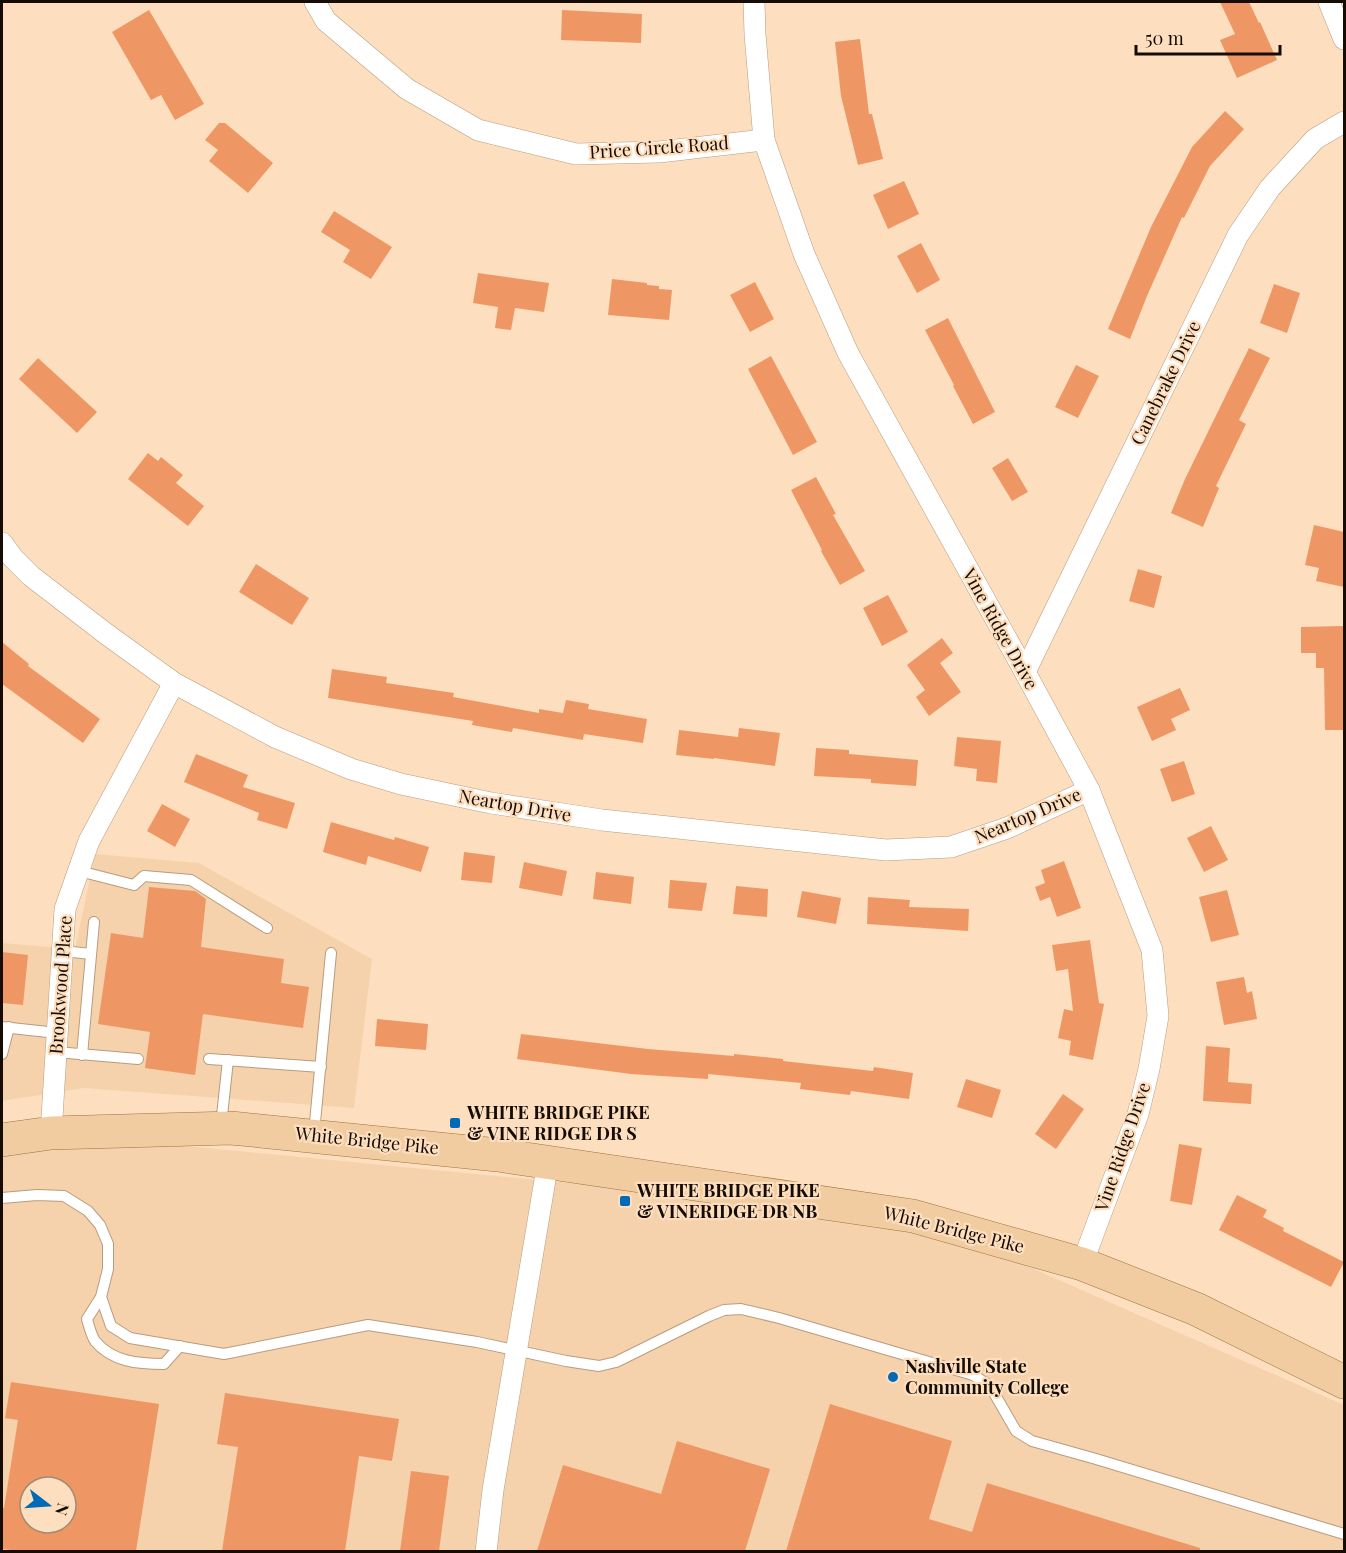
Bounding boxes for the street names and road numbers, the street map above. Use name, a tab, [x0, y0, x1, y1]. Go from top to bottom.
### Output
street label: Price Circle Road	[588, 130, 730, 164]
street label: Canebrake Drive	[1125, 316, 1206, 449]
street label: Vine Ridge Drive	[957, 563, 1044, 693]
street label: Neartop Drive	[971, 782, 1085, 848]
street label: Neartop Drive	[457, 783, 573, 827]
street label: Brookwood Place	[43, 915, 77, 1055]
street label: Vine Ridge Drive	[1088, 1079, 1155, 1215]
street label: White Bridge Pike	[293, 1120, 440, 1159]
street label: White Bridge Pike	[880, 1200, 1027, 1258]

